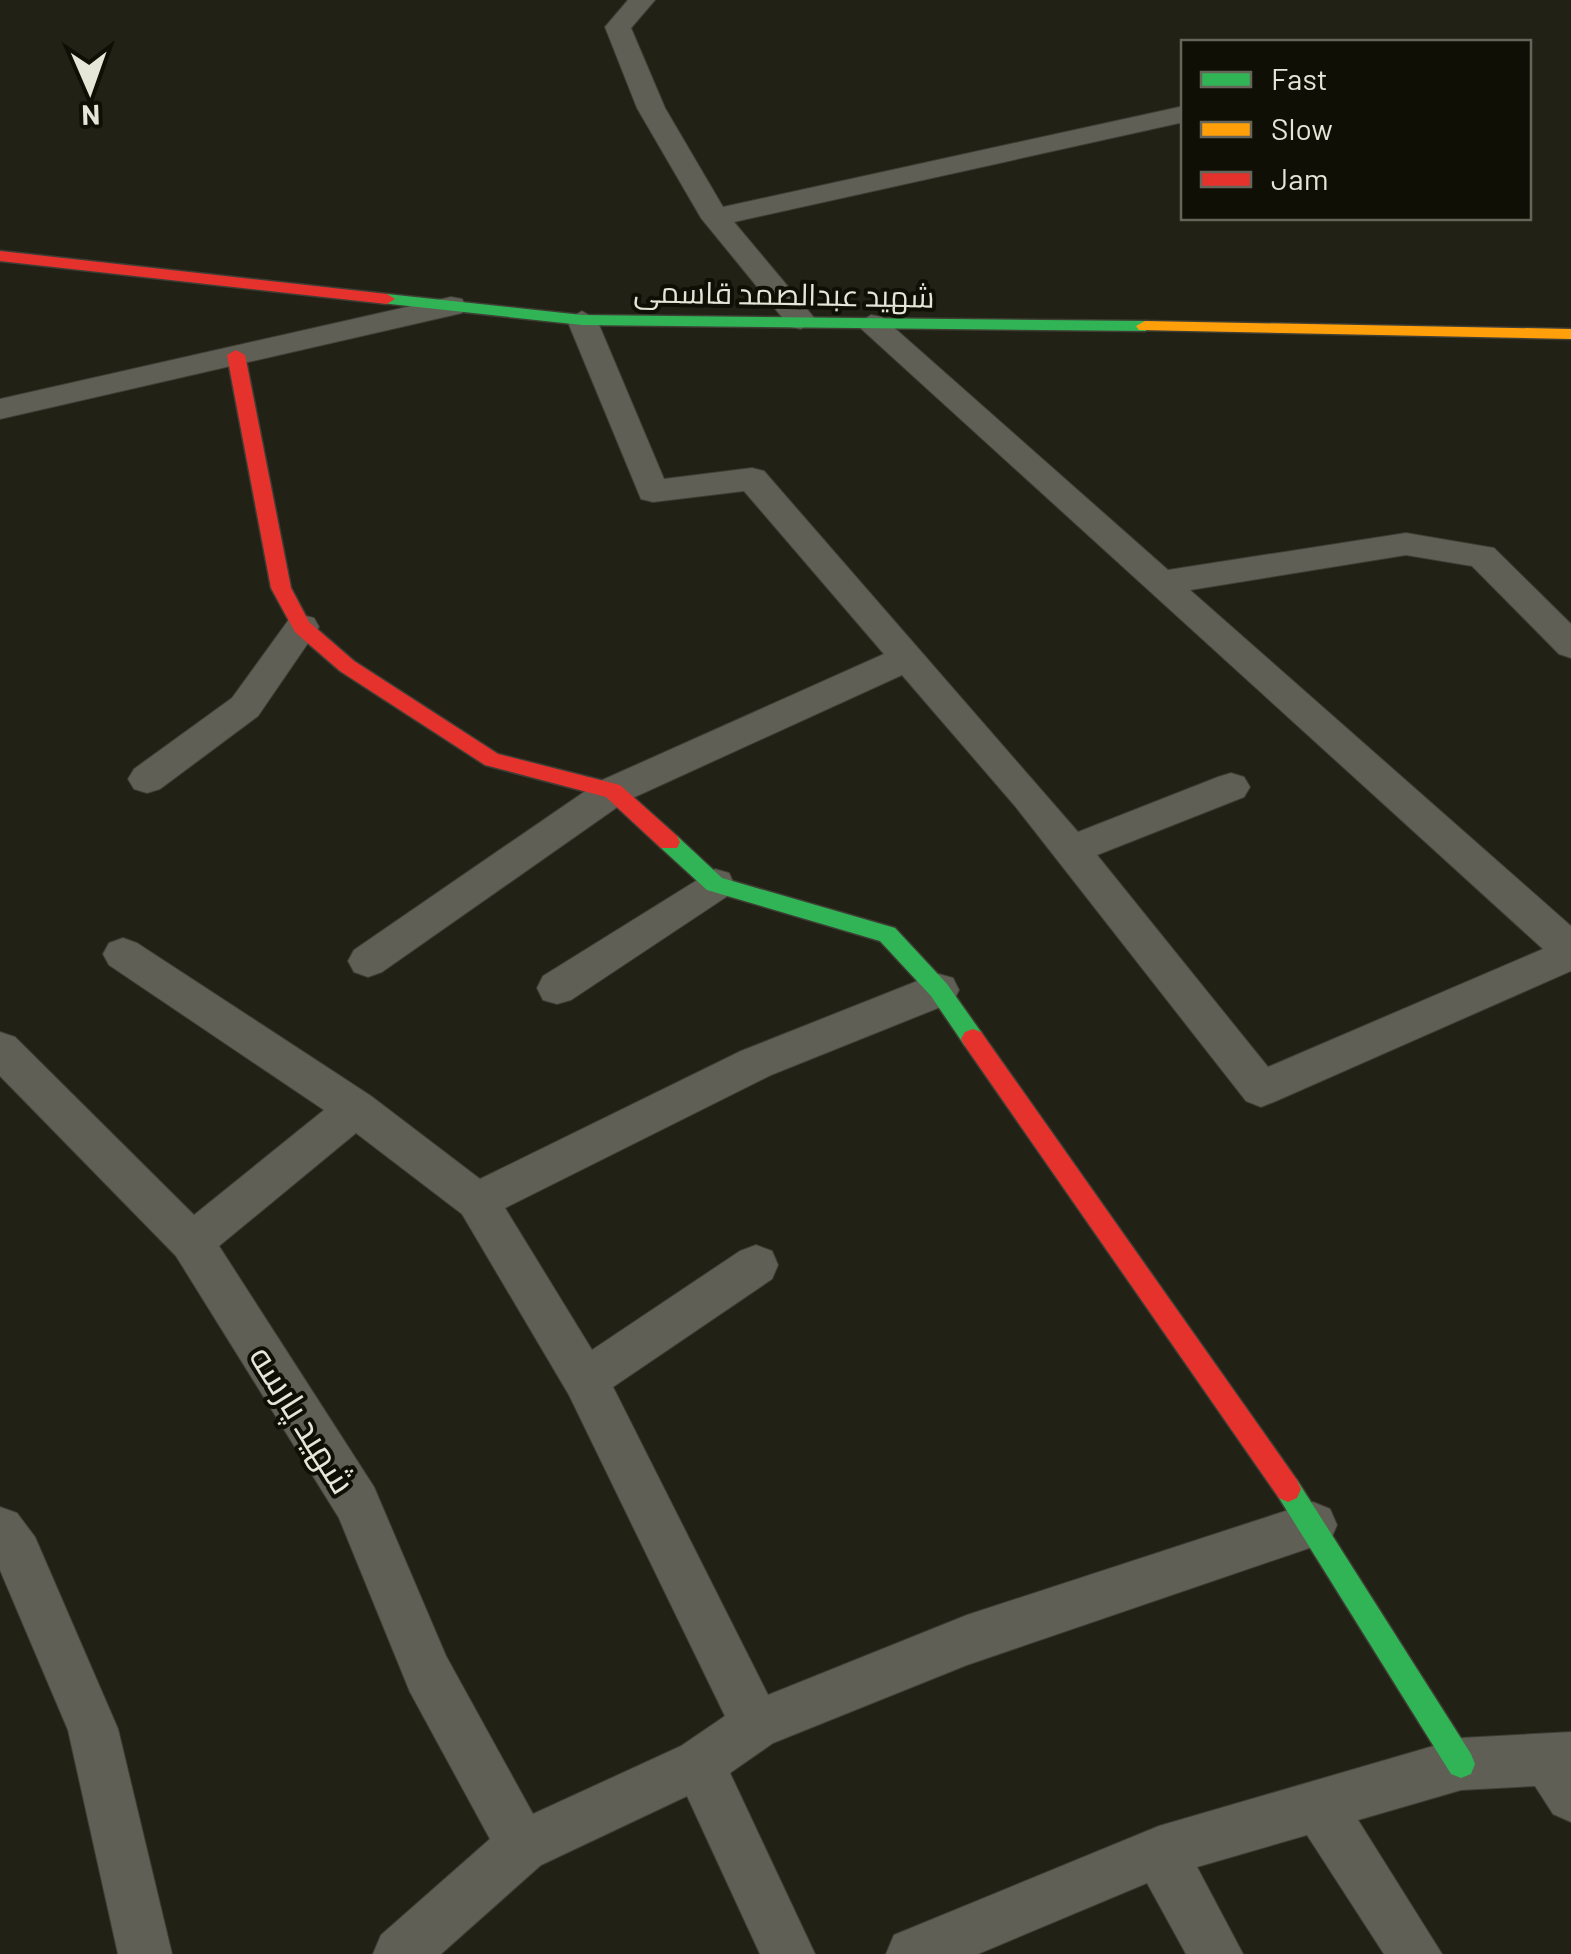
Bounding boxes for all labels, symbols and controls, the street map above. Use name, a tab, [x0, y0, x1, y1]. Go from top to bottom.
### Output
north arrow	[40, 40, 140, 140]
legend	[1181, 40, 1531, 220]
text: Fast	[1271, 60, 1328, 96]
text: N	[81, 99, 101, 133]
text: Slow	[1271, 110, 1333, 146]
text: Jam	[1271, 160, 1328, 196]
street label: شهید عبدالصمد قاسمی	[633, 272, 935, 316]
street label: شهید پارسه	[239, 1337, 366, 1503]

